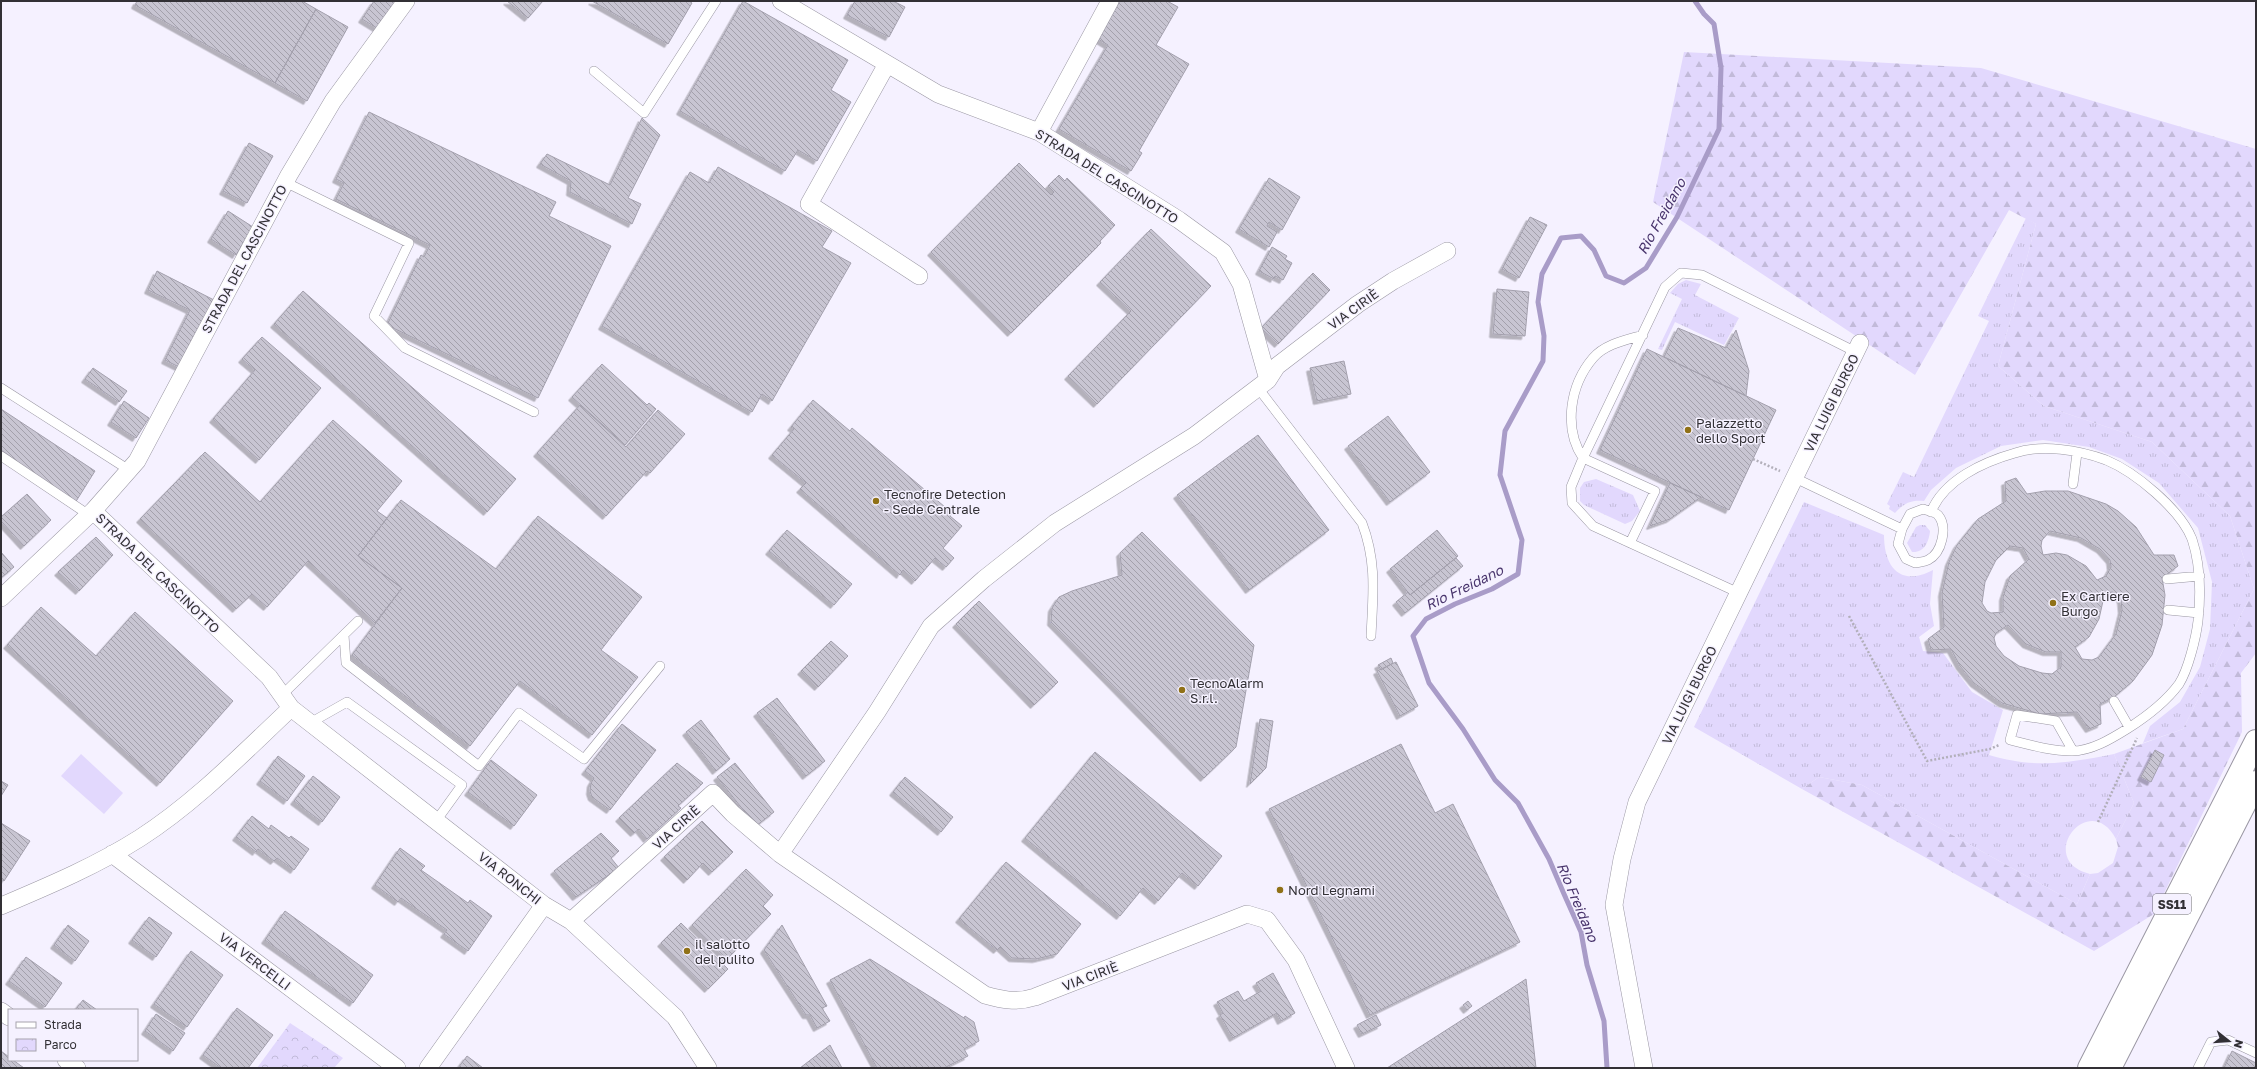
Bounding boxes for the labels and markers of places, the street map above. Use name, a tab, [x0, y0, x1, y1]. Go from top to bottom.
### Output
place label: Palazzetto dello Sport	[1696, 415, 1765, 446]
marker: Palazzetto dello Sport	[1683, 425, 1693, 435]
place label: Tecnofire Detection - Sede Centrale	[884, 486, 1006, 517]
marker: Tecnofire Detection - Sede Centrale	[871, 496, 881, 506]
place label: Ex Cartiere Burgo	[2061, 588, 2130, 619]
marker: Ex Cartiere Burgo	[2048, 598, 2058, 608]
place label: TecnoAlarm S.r.l.	[1190, 675, 1264, 706]
marker: TecnoAlarm S.r.l.	[1177, 685, 1187, 695]
place label: Nord Legnami	[1288, 882, 1375, 898]
marker: Nord Legnami	[1275, 885, 1285, 895]
place label: il salotto del pulito	[695, 936, 755, 967]
marker: il salotto del pulito	[682, 946, 692, 956]

